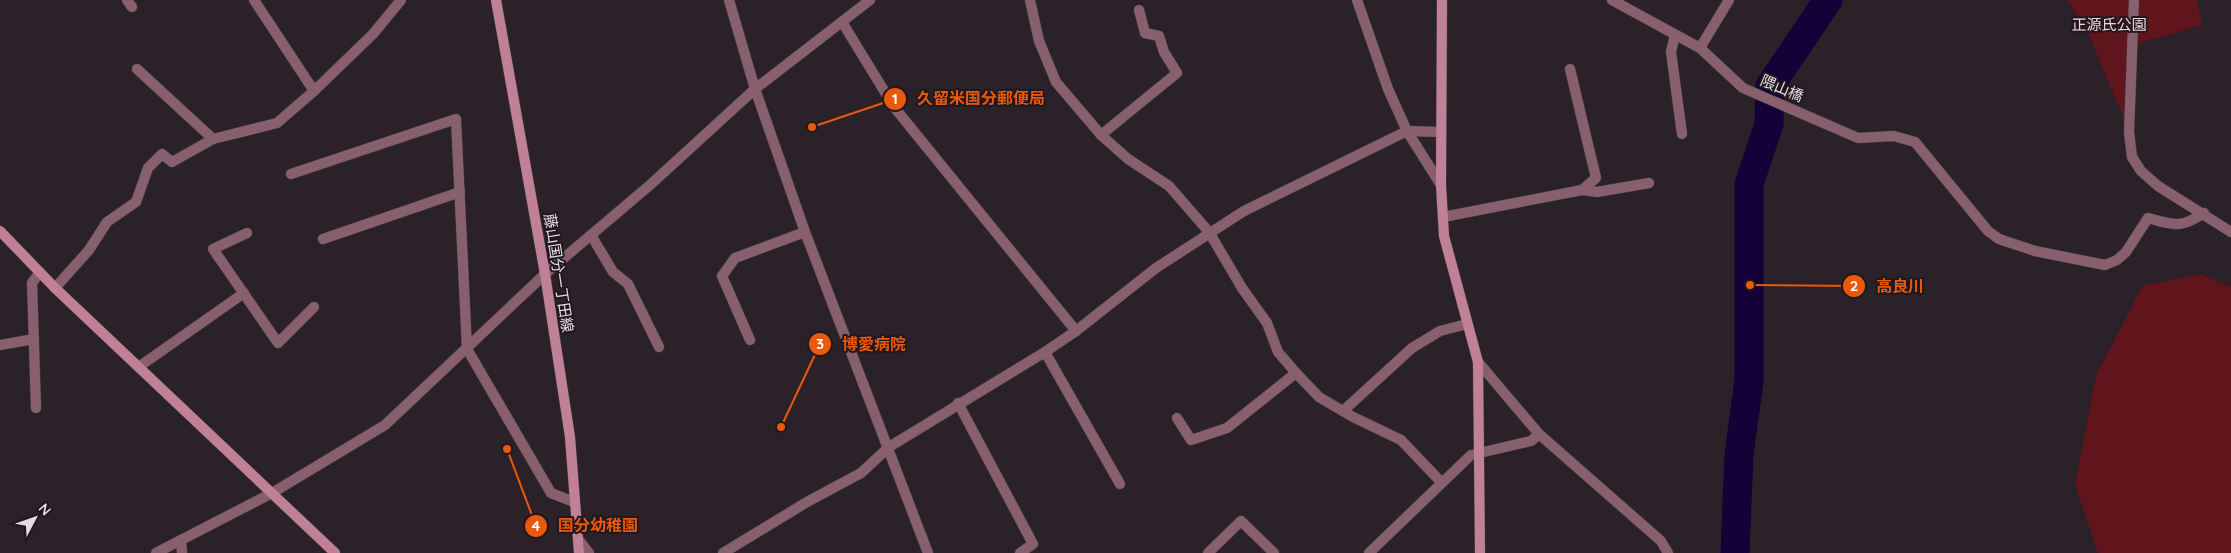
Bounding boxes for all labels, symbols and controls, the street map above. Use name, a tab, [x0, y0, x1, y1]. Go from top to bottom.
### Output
park label: 正源氏公園	[2071, 15, 2147, 34]
street label: 隈山橋	[1758, 70, 1806, 106]
callout: 久留米国分郵便局	[882, 83, 1055, 114]
text: 久留米国分郵便局	[917, 88, 1045, 108]
text: 1	[892, 89, 898, 108]
street label: 藤山国分一丁田線	[540, 212, 578, 334]
callout: 高良川	[1841, 271, 1934, 302]
text: 2	[1850, 276, 1858, 295]
text: 高良川	[1876, 276, 1924, 296]
callout: 博愛病院	[807, 329, 916, 360]
text: 3	[816, 334, 824, 353]
text: 博愛病院	[842, 334, 906, 354]
north arrow	[10, 493, 60, 543]
text: N	[35, 500, 55, 519]
callout: 国分幼稚園	[523, 510, 648, 541]
text: 国分幼稚園	[558, 515, 638, 535]
text: 4	[532, 516, 541, 535]

